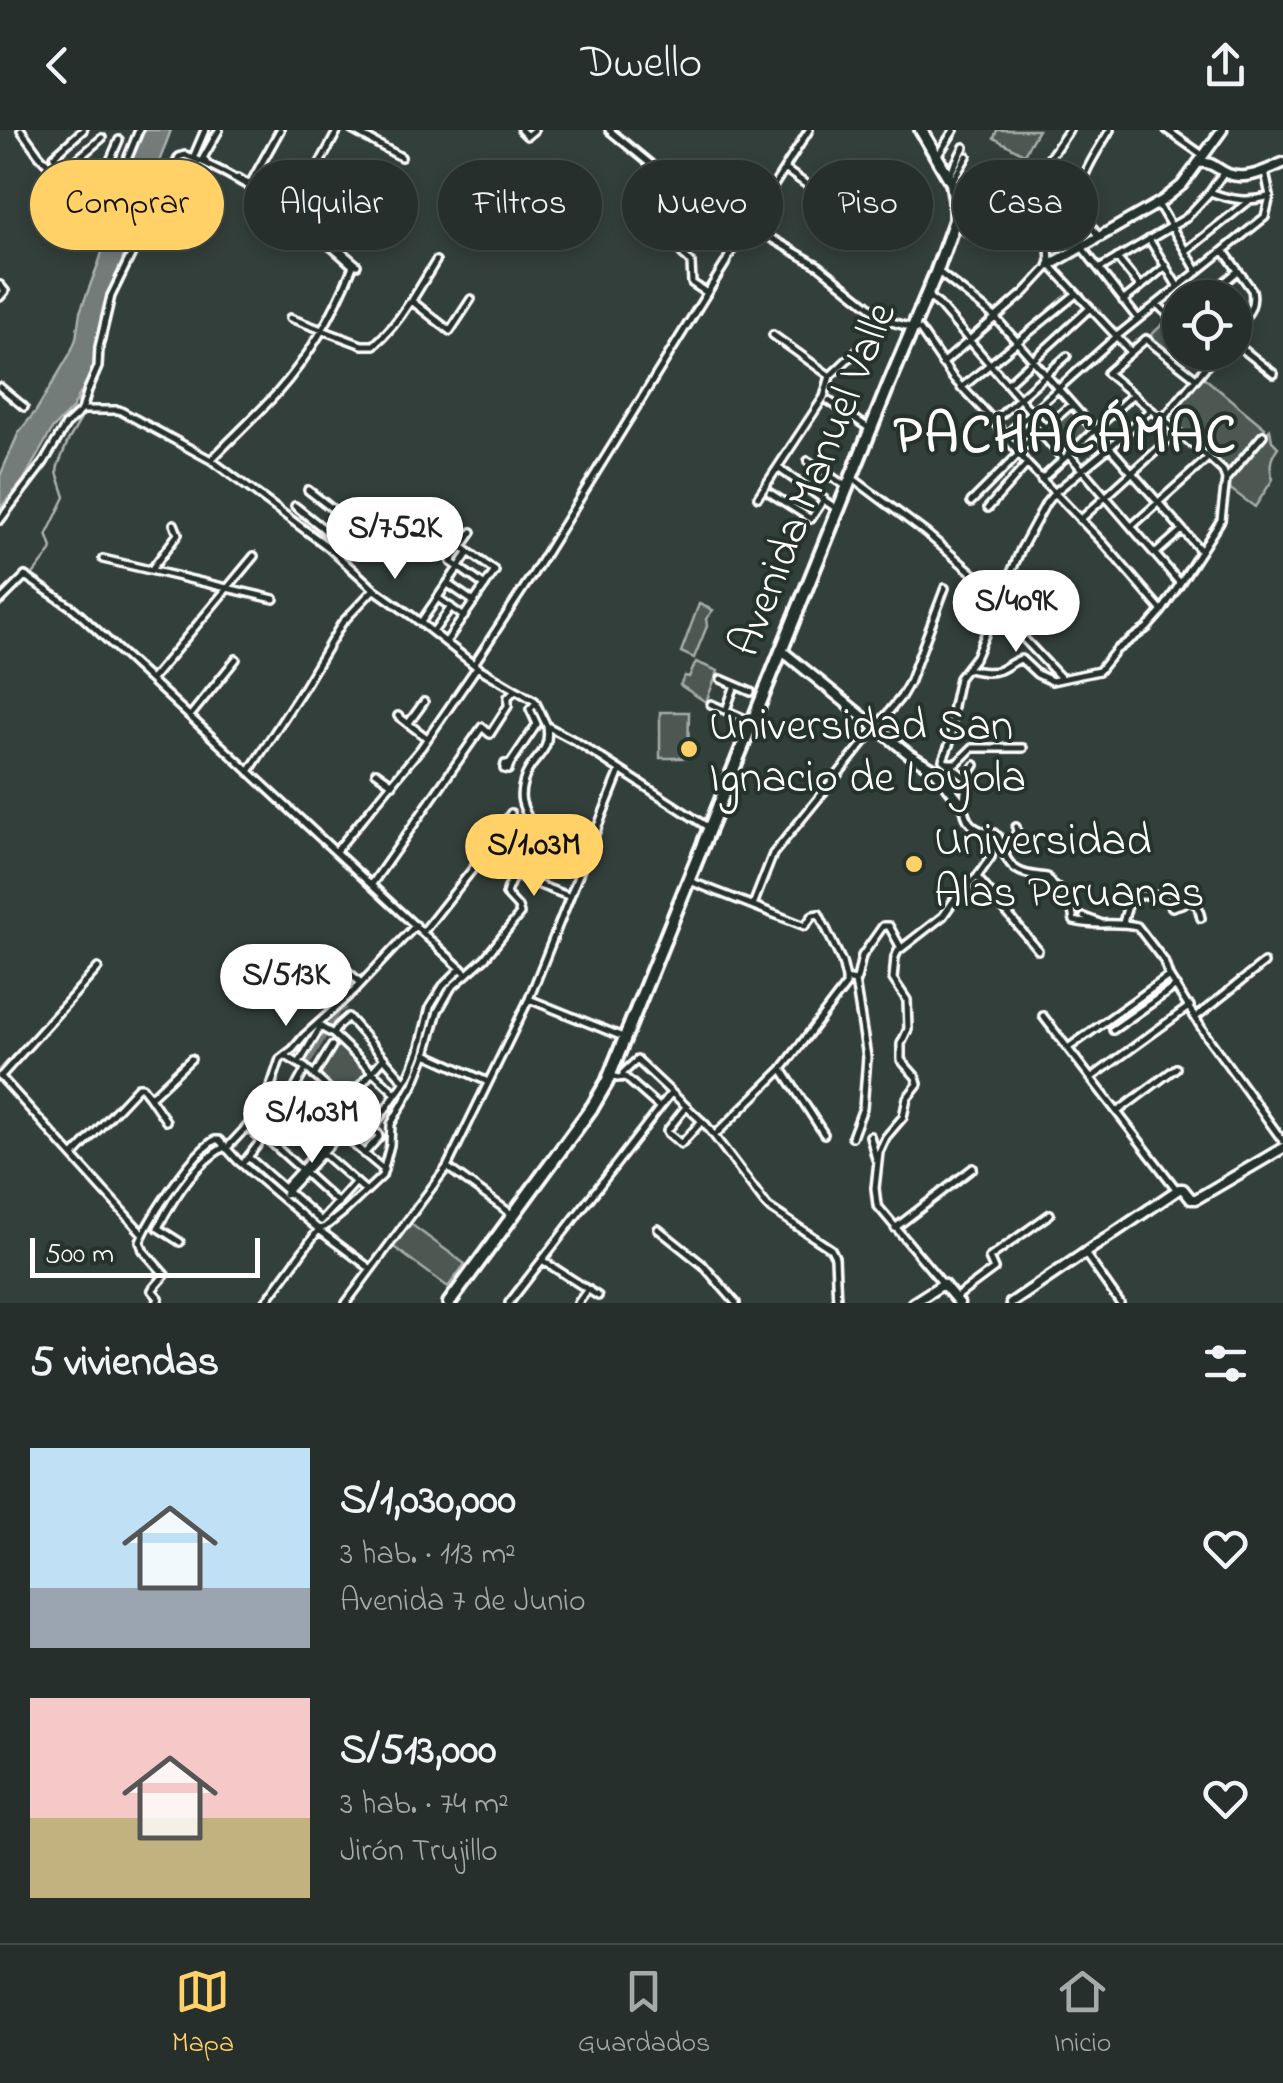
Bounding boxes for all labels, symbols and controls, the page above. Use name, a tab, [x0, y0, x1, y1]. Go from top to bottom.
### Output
text: Dwello	[581, 32, 702, 98]
icon: back	[30, 38, 85, 93]
icon: share	[1198, 38, 1253, 93]
chip: Comprar	[30, 160, 224, 250]
chip: Alquilar	[244, 160, 418, 250]
chip: Filtros	[438, 160, 602, 250]
chip: Nuevo	[622, 160, 783, 250]
chip: Piso	[803, 160, 933, 250]
chip: Casa	[953, 160, 1098, 250]
map controls	[1162, 280, 1252, 370]
button: locate	[1162, 280, 1252, 370]
street label: Avenida Manuel Valle	[713, 292, 916, 667]
district label: PACHACÁMAC	[894, 398, 1239, 478]
pin: S/752K	[314, 497, 476, 582]
text: S/752K	[348, 506, 442, 553]
pin: S/409K	[935, 570, 1097, 655]
text: S/409K	[975, 579, 1057, 626]
place label: Universidad San Ignacio de Loyola	[709, 695, 1026, 814]
marker: Universidad San Ignacio de Loyola	[678, 738, 700, 760]
place label: Universidad Alas Peruanas	[934, 810, 1205, 928]
pin: S/1.03M	[442, 814, 626, 899]
text: S/1.03M	[487, 823, 581, 870]
marker: Universidad Alas Peruanas	[903, 853, 925, 875]
pin: S/513K	[205, 944, 367, 1029]
text: S/513K	[242, 953, 330, 1000]
pin: S/1.03M	[220, 1081, 404, 1166]
text: S/1.03M	[265, 1090, 359, 1137]
scale bar	[30, 1233, 260, 1278]
text: 500 m	[45, 1235, 114, 1276]
text: 5 viviendas	[30, 1333, 219, 1394]
icon: filters	[1198, 1336, 1253, 1391]
text: S/1,030,000	[340, 1471, 516, 1532]
icon: home	[110, 1488, 230, 1608]
icon: heart	[1198, 1521, 1253, 1576]
text: 3 hab. · 113 m²	[340, 1532, 516, 1579]
text: Avenida 7 de Junio	[340, 1579, 586, 1626]
text: S/513,000	[340, 1721, 496, 1782]
icon: home	[110, 1738, 230, 1858]
icon: heart	[1198, 1771, 1253, 1826]
text: 3 hab. · 74 m²	[340, 1782, 509, 1829]
text: Jirón Trujillo	[340, 1829, 498, 1876]
tab: Mapa	[172, 1964, 234, 2065]
tab: Guardados	[578, 1964, 710, 2065]
tab: Inicio	[1054, 1964, 1111, 2065]

